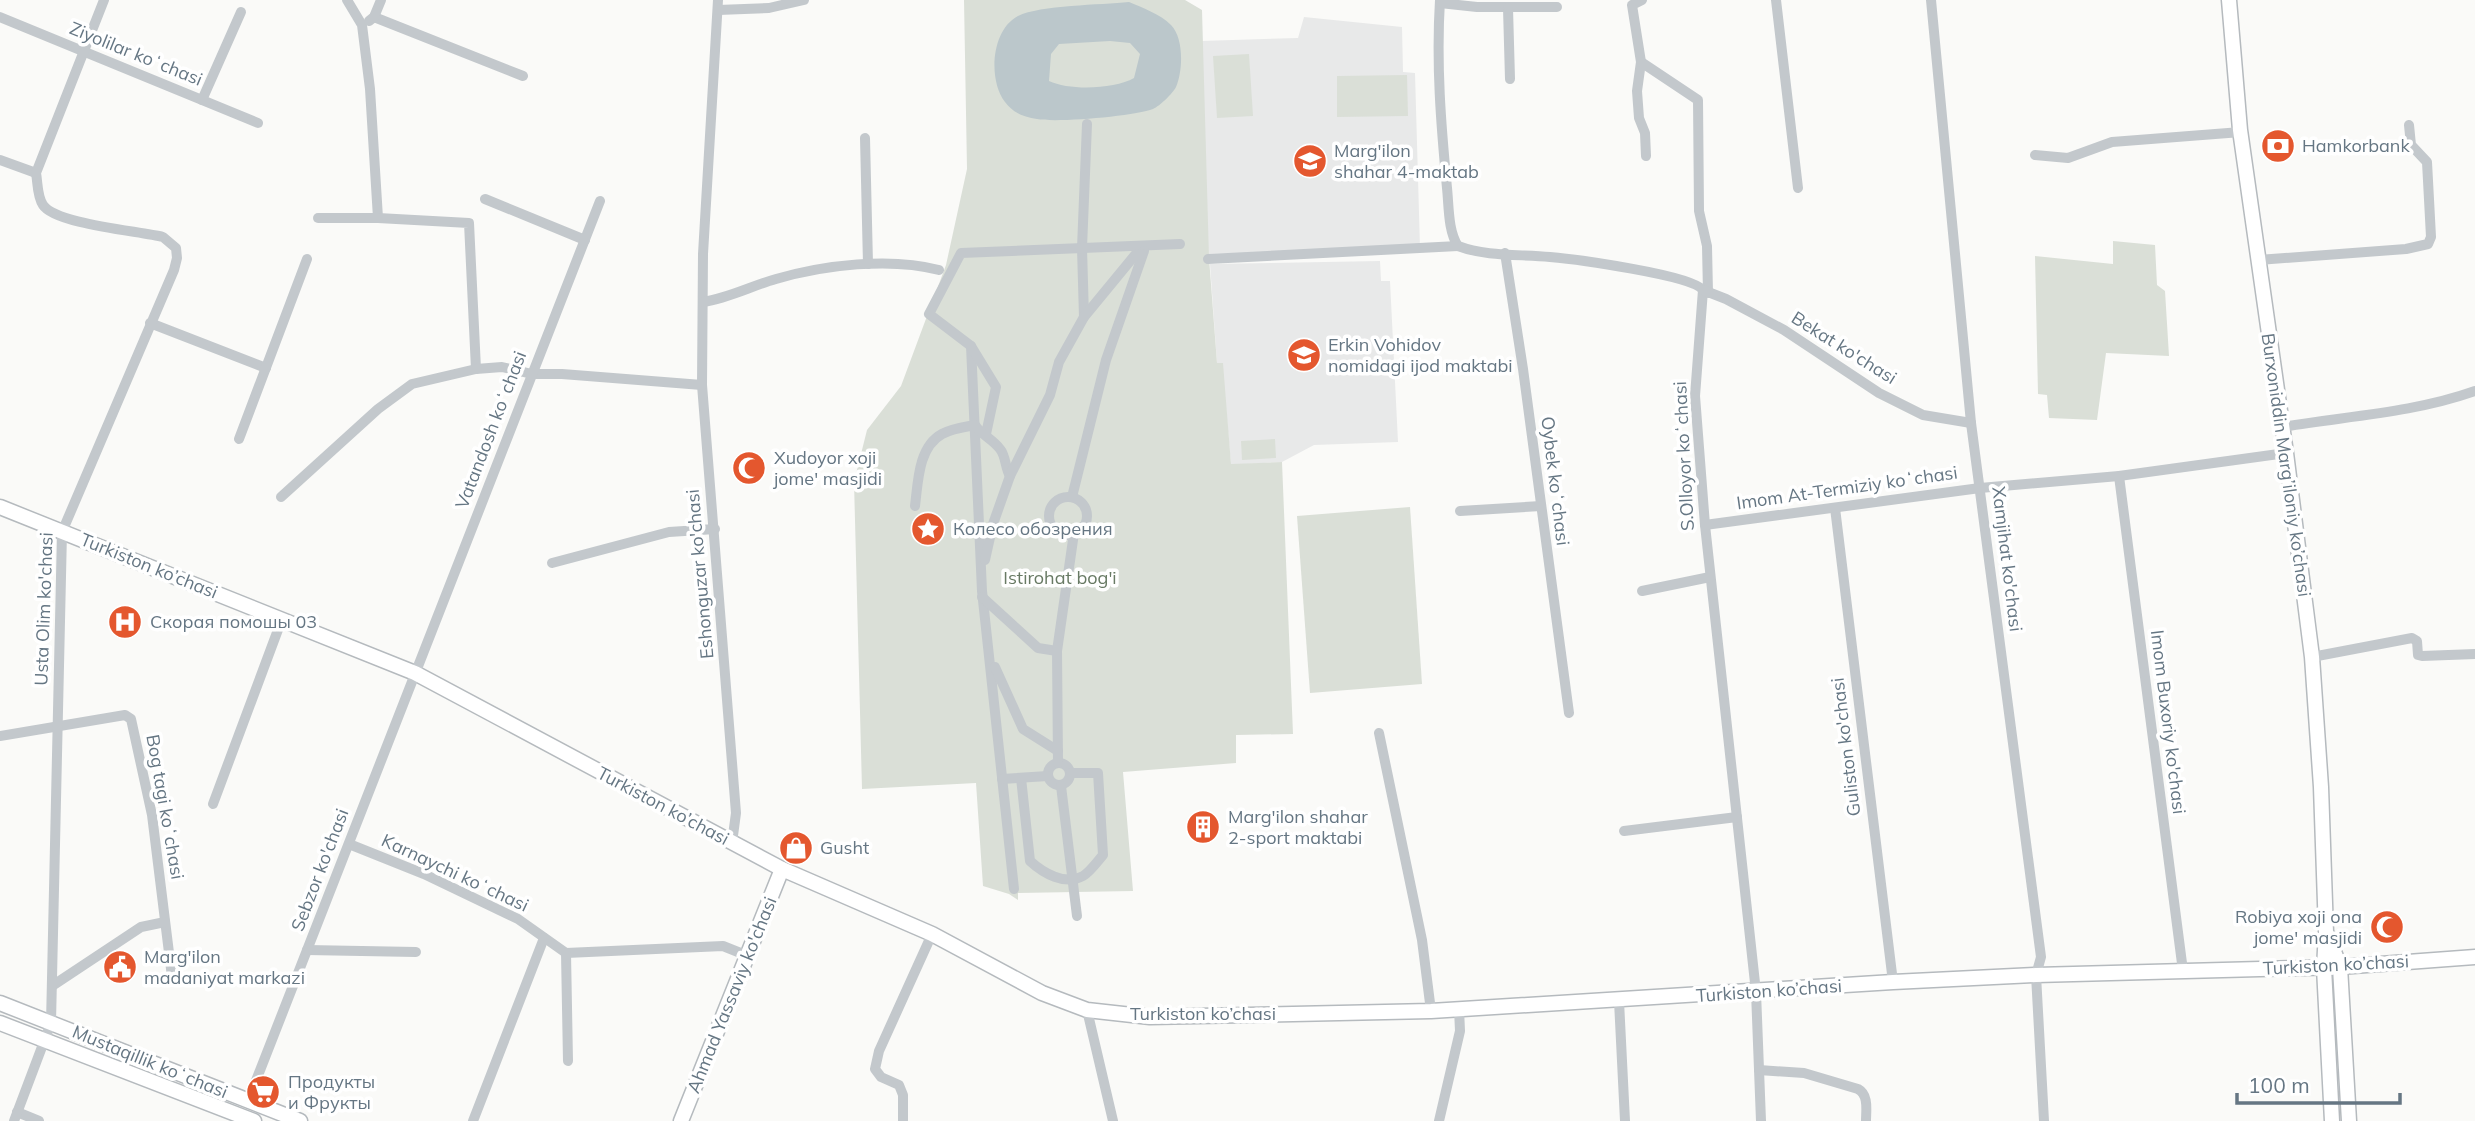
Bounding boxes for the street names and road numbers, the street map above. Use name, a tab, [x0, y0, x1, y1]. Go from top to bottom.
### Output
street label: Ziyolilar koʻchasi	[66, 16, 206, 91]
street label: Bekat ko'chasi	[1787, 306, 1901, 389]
street label: Burxoniddin Marg’iloniy ko’chasi	[2257, 332, 2316, 598]
street label: Vatandosh koʻchasi	[450, 348, 531, 512]
street label: S.Olloyor koʻchasi	[1668, 381, 1699, 531]
street label: Oybek koʻchasi	[1536, 415, 1575, 547]
street label: Imom At-Termiziy koʻchasi	[1735, 461, 1959, 514]
street label: Xamjihat ko'chasi	[1987, 485, 2028, 633]
street label: Eshonguzar ko'chasi	[681, 488, 718, 660]
street label: Turkiston ko’chasi	[77, 527, 221, 604]
street label: Usta Olim ko'chasi	[29, 532, 58, 686]
street label: Imom Buxoriy ko'chasi	[2146, 629, 2191, 815]
street label: Guliston ko'chasi	[1826, 676, 1865, 818]
street label: Bog tagi koʻchasi	[141, 733, 190, 881]
street label: Turkiston ko’chasi	[593, 761, 733, 850]
street label: Sebzor ko'chasi	[286, 805, 353, 934]
street label: Karnaychi koʻchasi	[378, 828, 532, 917]
street label: Ahmad Yassaviy ko'chasi	[682, 893, 781, 1096]
street label: Turkiston ko’chasi	[2262, 949, 2410, 980]
street label: Turkiston ko’chasi	[1695, 974, 1843, 1007]
street label: Turkiston ko’chasi	[1130, 1002, 1276, 1025]
street label: Mustaqillik koʻchasi	[69, 1020, 231, 1103]

